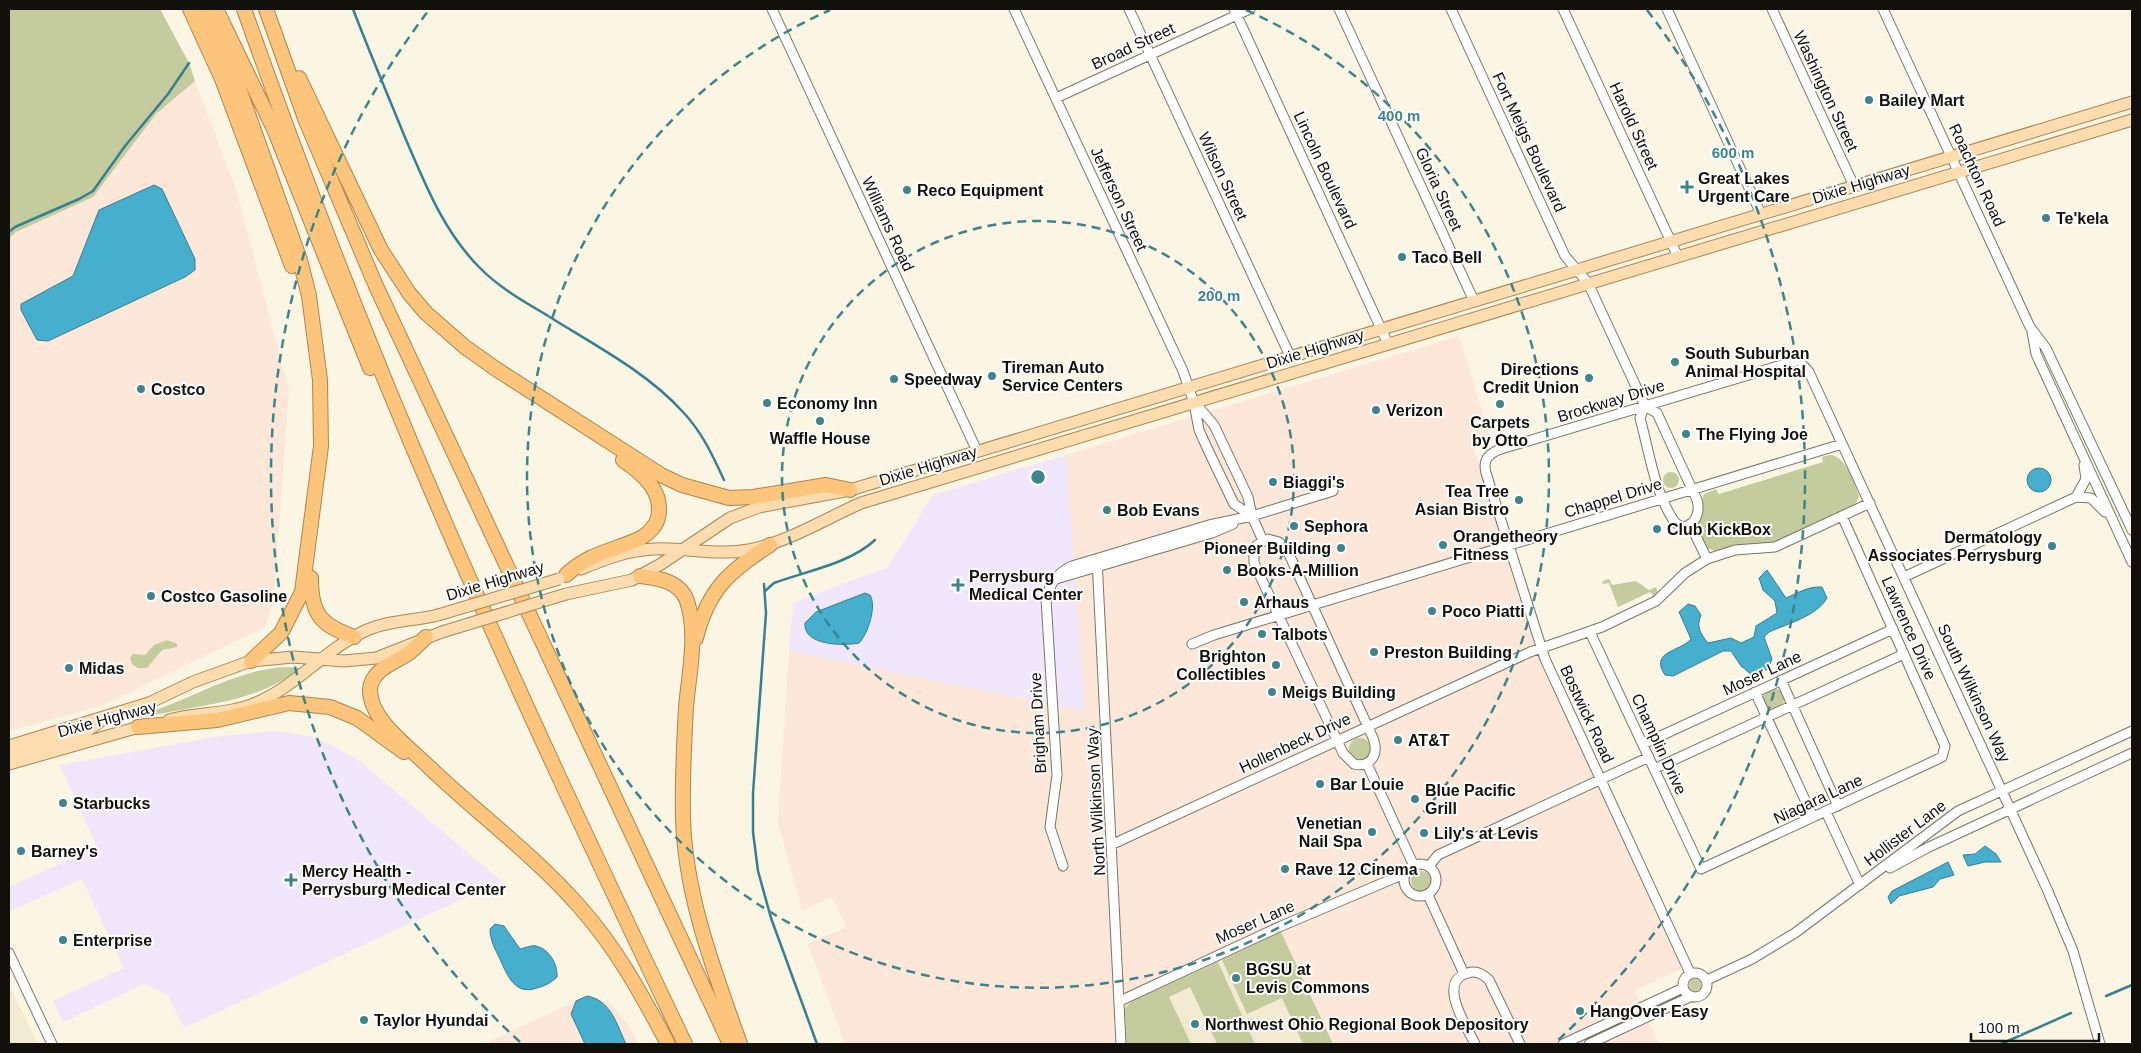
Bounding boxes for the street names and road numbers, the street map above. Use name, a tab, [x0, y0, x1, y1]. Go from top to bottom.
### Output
street label: Broad Street	[1089, 19, 1178, 73]
street label: Washington Street	[1791, 28, 1862, 154]
street label: Fort Meigs Boulevard	[1489, 70, 1569, 214]
street label: Harold Street	[1606, 80, 1662, 173]
street label: Lincoln Boulevard	[1290, 109, 1360, 231]
street label: Roachton Road	[1946, 121, 2008, 229]
street label: Wilson Street	[1195, 129, 1251, 223]
street label: Jefferson Street	[1087, 144, 1151, 254]
street label: Gloria Street	[1412, 145, 1466, 234]
street label: Dixie Highway	[1810, 161, 1912, 207]
street label: Williams Road	[859, 174, 917, 274]
street label: Dixie Highway	[1264, 326, 1366, 372]
street label: Brockway Drive	[1555, 377, 1667, 425]
street label: Dixie Highway	[877, 443, 979, 489]
street label: Chappel Drive	[1562, 475, 1664, 521]
street label: Dixie Highway	[444, 558, 546, 604]
street label: Lawrence Drive	[1879, 574, 1939, 682]
street label: South Wilkinson Way	[1934, 621, 2014, 765]
street label: Moser Lane	[1720, 647, 1804, 699]
street label: Bostwick Road	[1557, 662, 1617, 766]
street label: Brigham Drive	[1027, 672, 1049, 774]
street label: Champlin Drive	[1628, 691, 1690, 797]
street label: Dixie Highway	[56, 698, 158, 740]
street label: Hollenbeck Drive	[1237, 710, 1353, 776]
street label: North Wilkinson Way	[1084, 728, 1108, 876]
street label: Niagara Lane	[1771, 771, 1865, 827]
street label: Hollister Lane	[1861, 797, 1949, 869]
street label: Moser Lane	[1213, 897, 1297, 947]

